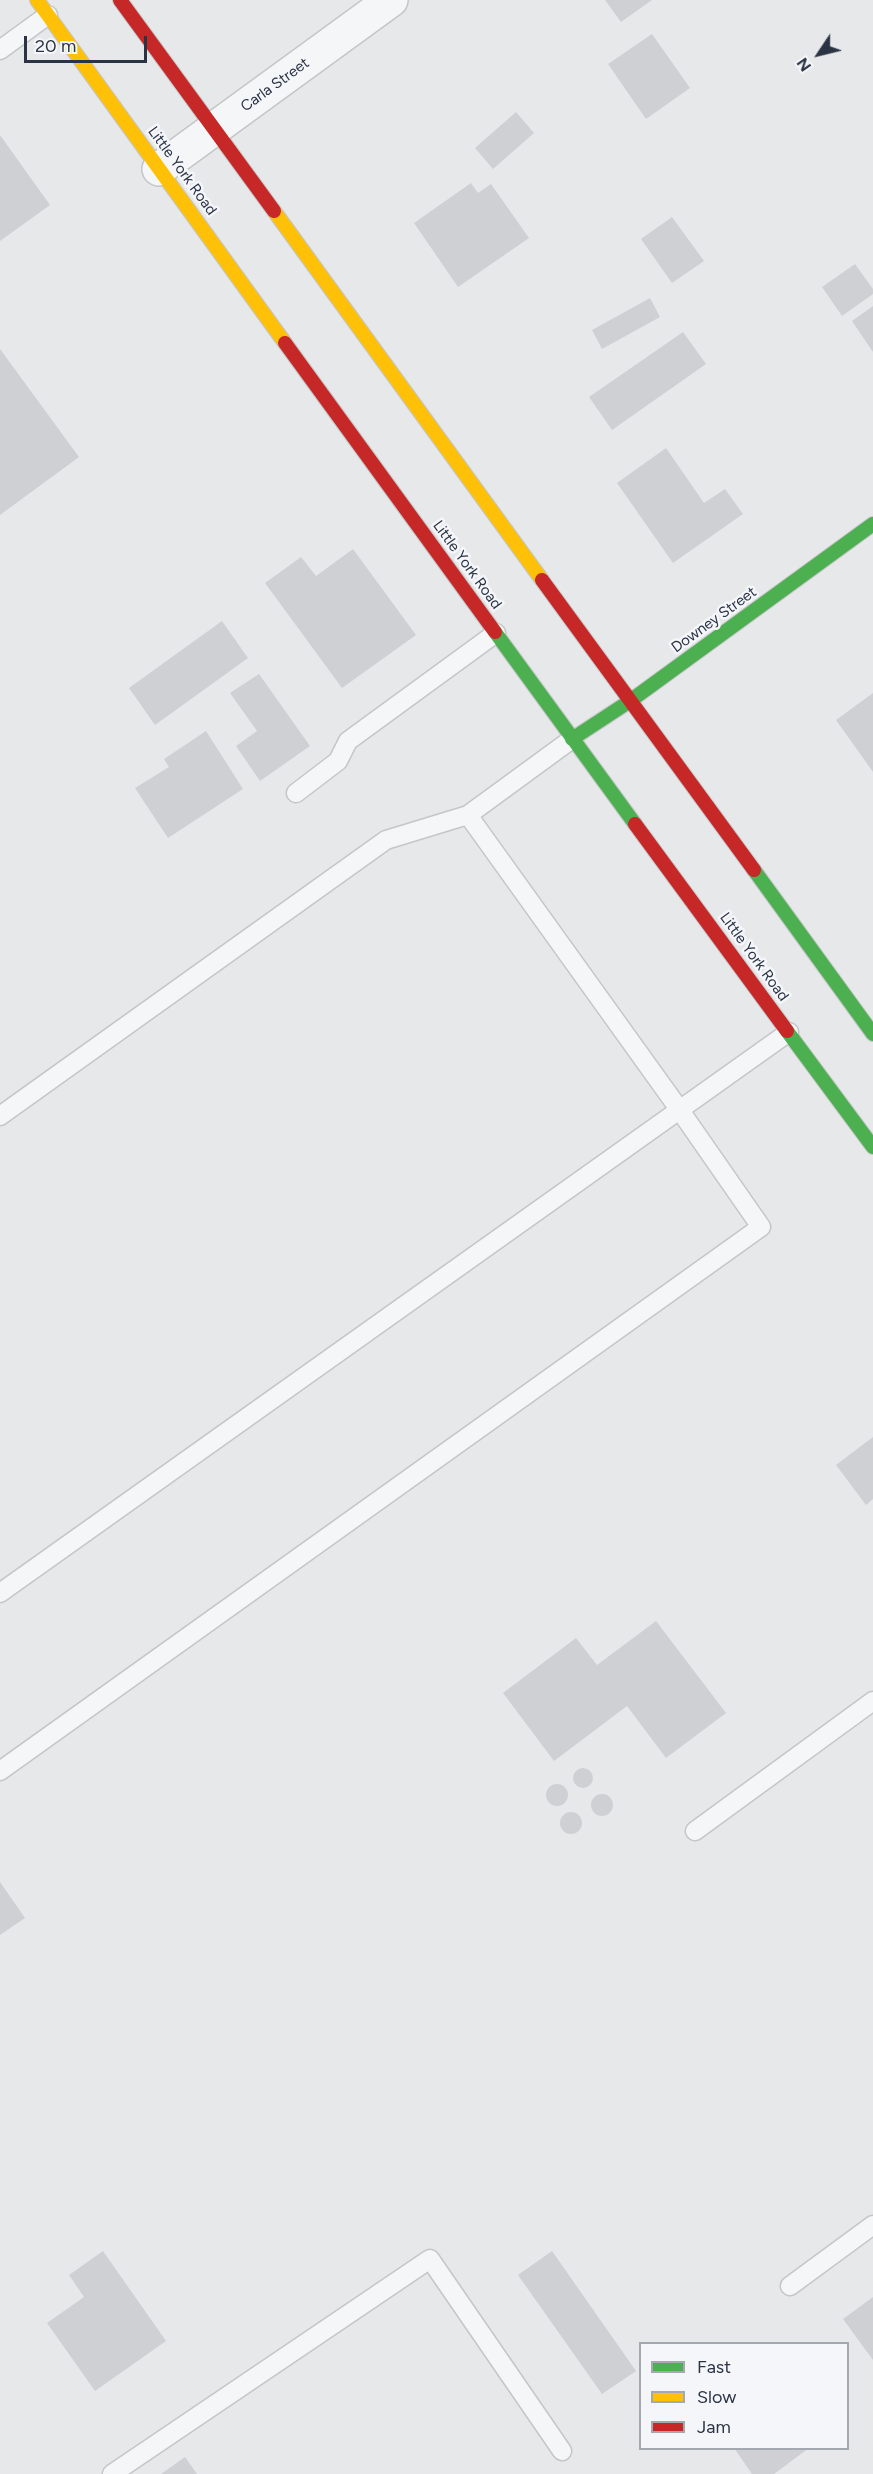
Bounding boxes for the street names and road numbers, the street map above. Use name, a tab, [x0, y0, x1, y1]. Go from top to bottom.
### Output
street label: Carla Street	[237, 54, 313, 116]
street label: Little York Road	[144, 123, 220, 219]
street label: Little York Road	[429, 517, 505, 613]
street label: Downey Street	[668, 583, 760, 657]
street label: Little York Road	[716, 909, 792, 1005]

